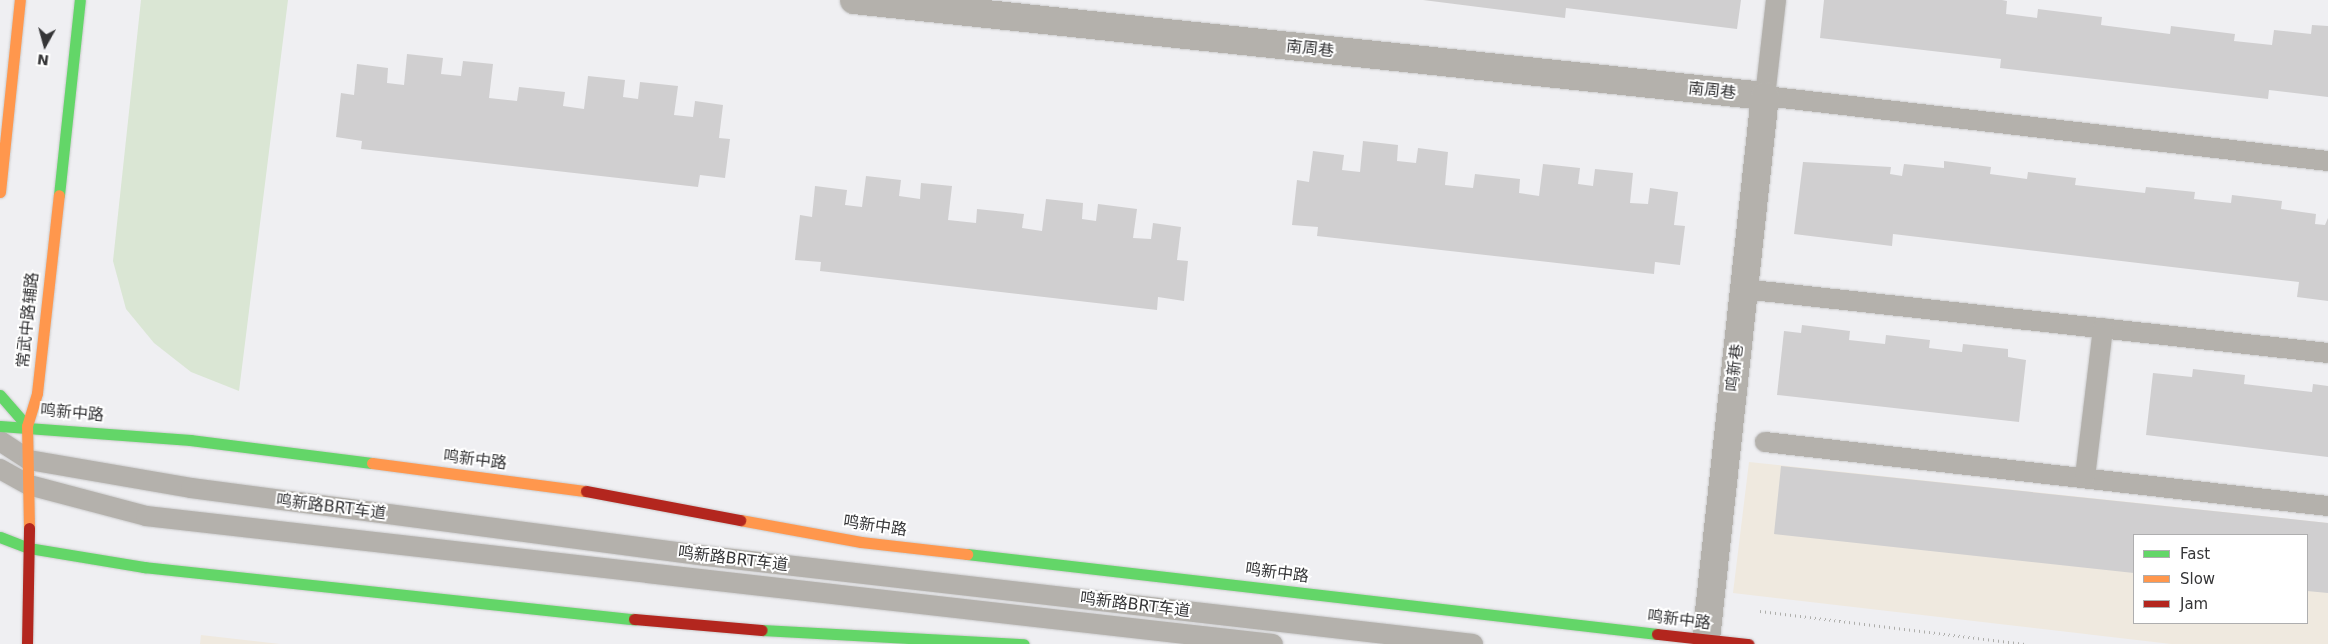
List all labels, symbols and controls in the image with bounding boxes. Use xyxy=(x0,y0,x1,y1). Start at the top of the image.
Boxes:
north arrow xyxy=(20,20,70,70)
street label: 南周巷 xyxy=(1285,37,1335,61)
text: N xyxy=(36,51,50,69)
street label: 南周巷 xyxy=(1687,79,1737,103)
street label: 常武中路辅路 xyxy=(13,271,43,369)
street label: 鸣新巷 xyxy=(1723,343,1747,393)
street label: 鸣新中路 xyxy=(39,401,105,425)
street label: 鸣新中路 xyxy=(442,447,508,473)
street label: 鸣新路BRT车道 xyxy=(275,491,387,523)
street label: 鸣新中路 xyxy=(842,512,908,540)
legend xyxy=(2133,534,2308,624)
street label: 鸣新路BRT车道 xyxy=(677,543,789,575)
text: Fast xyxy=(2180,545,2210,563)
street label: 鸣新中路 xyxy=(1244,560,1310,586)
text: Slow xyxy=(2180,570,2215,588)
street label: 鸣新路BRT车道 xyxy=(1079,589,1191,621)
text: Jam xyxy=(2180,595,2208,613)
street label: 鸣新中路 xyxy=(1646,607,1712,633)

